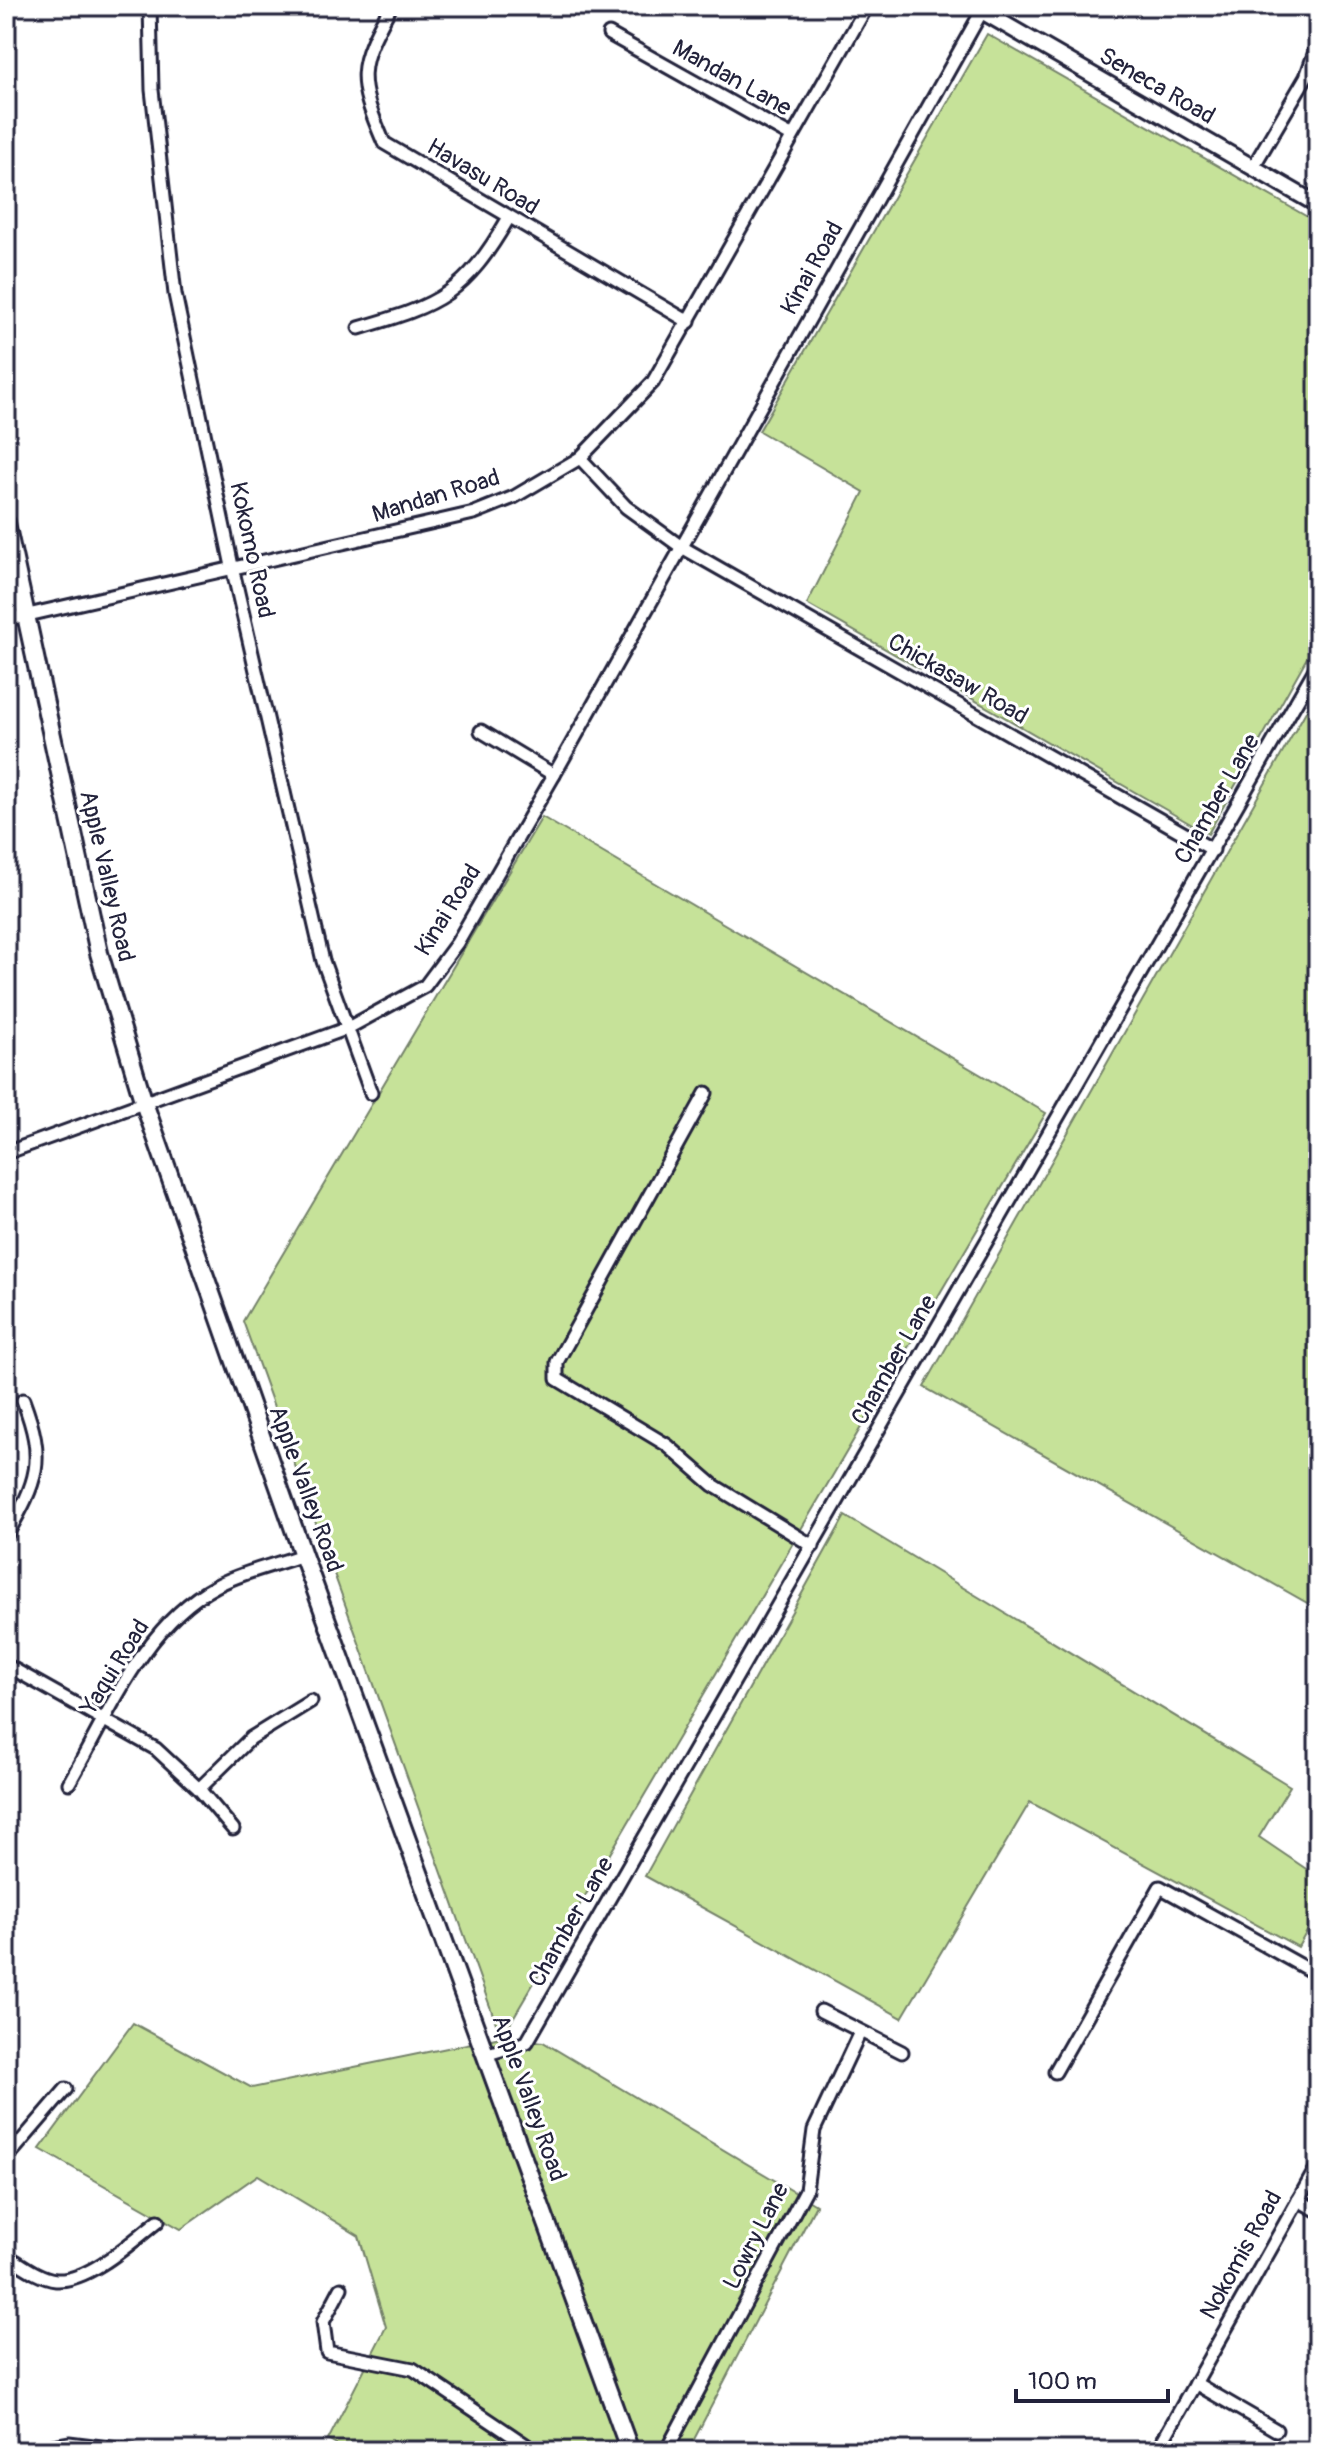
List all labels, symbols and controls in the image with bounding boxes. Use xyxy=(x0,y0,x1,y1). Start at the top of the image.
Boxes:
street label: Mandan Lane xyxy=(667,33,797,123)
street label: Seneca Road xyxy=(1094,41,1220,131)
street label: Havasu Road xyxy=(422,132,544,222)
street label: Kinai Road xyxy=(774,216,850,320)
street label: Mandan Road xyxy=(369,463,503,529)
street label: Kokomo Road xyxy=(223,479,281,621)
street label: Chickasaw Road xyxy=(883,627,1033,731)
street label: Chamber Lane xyxy=(1168,729,1266,869)
street label: Apple Valley Road xyxy=(73,788,141,964)
street label: Kinai Road xyxy=(409,859,487,961)
street label: Chamber Lane xyxy=(845,1290,943,1430)
street label: Apple Valley Road xyxy=(262,1402,350,1576)
street label: Yaqui Road xyxy=(74,1614,156,1721)
street label: Chamber Lane xyxy=(522,1852,620,1992)
street label: Apple Valley Road xyxy=(485,2011,573,2185)
street label: Lowry Lane xyxy=(717,2178,795,2294)
street label: Nokomis Road xyxy=(1194,2186,1288,2324)
scale bar xyxy=(1016,2353,1168,2403)
text: 100 m xyxy=(1028,2367,1097,2396)

